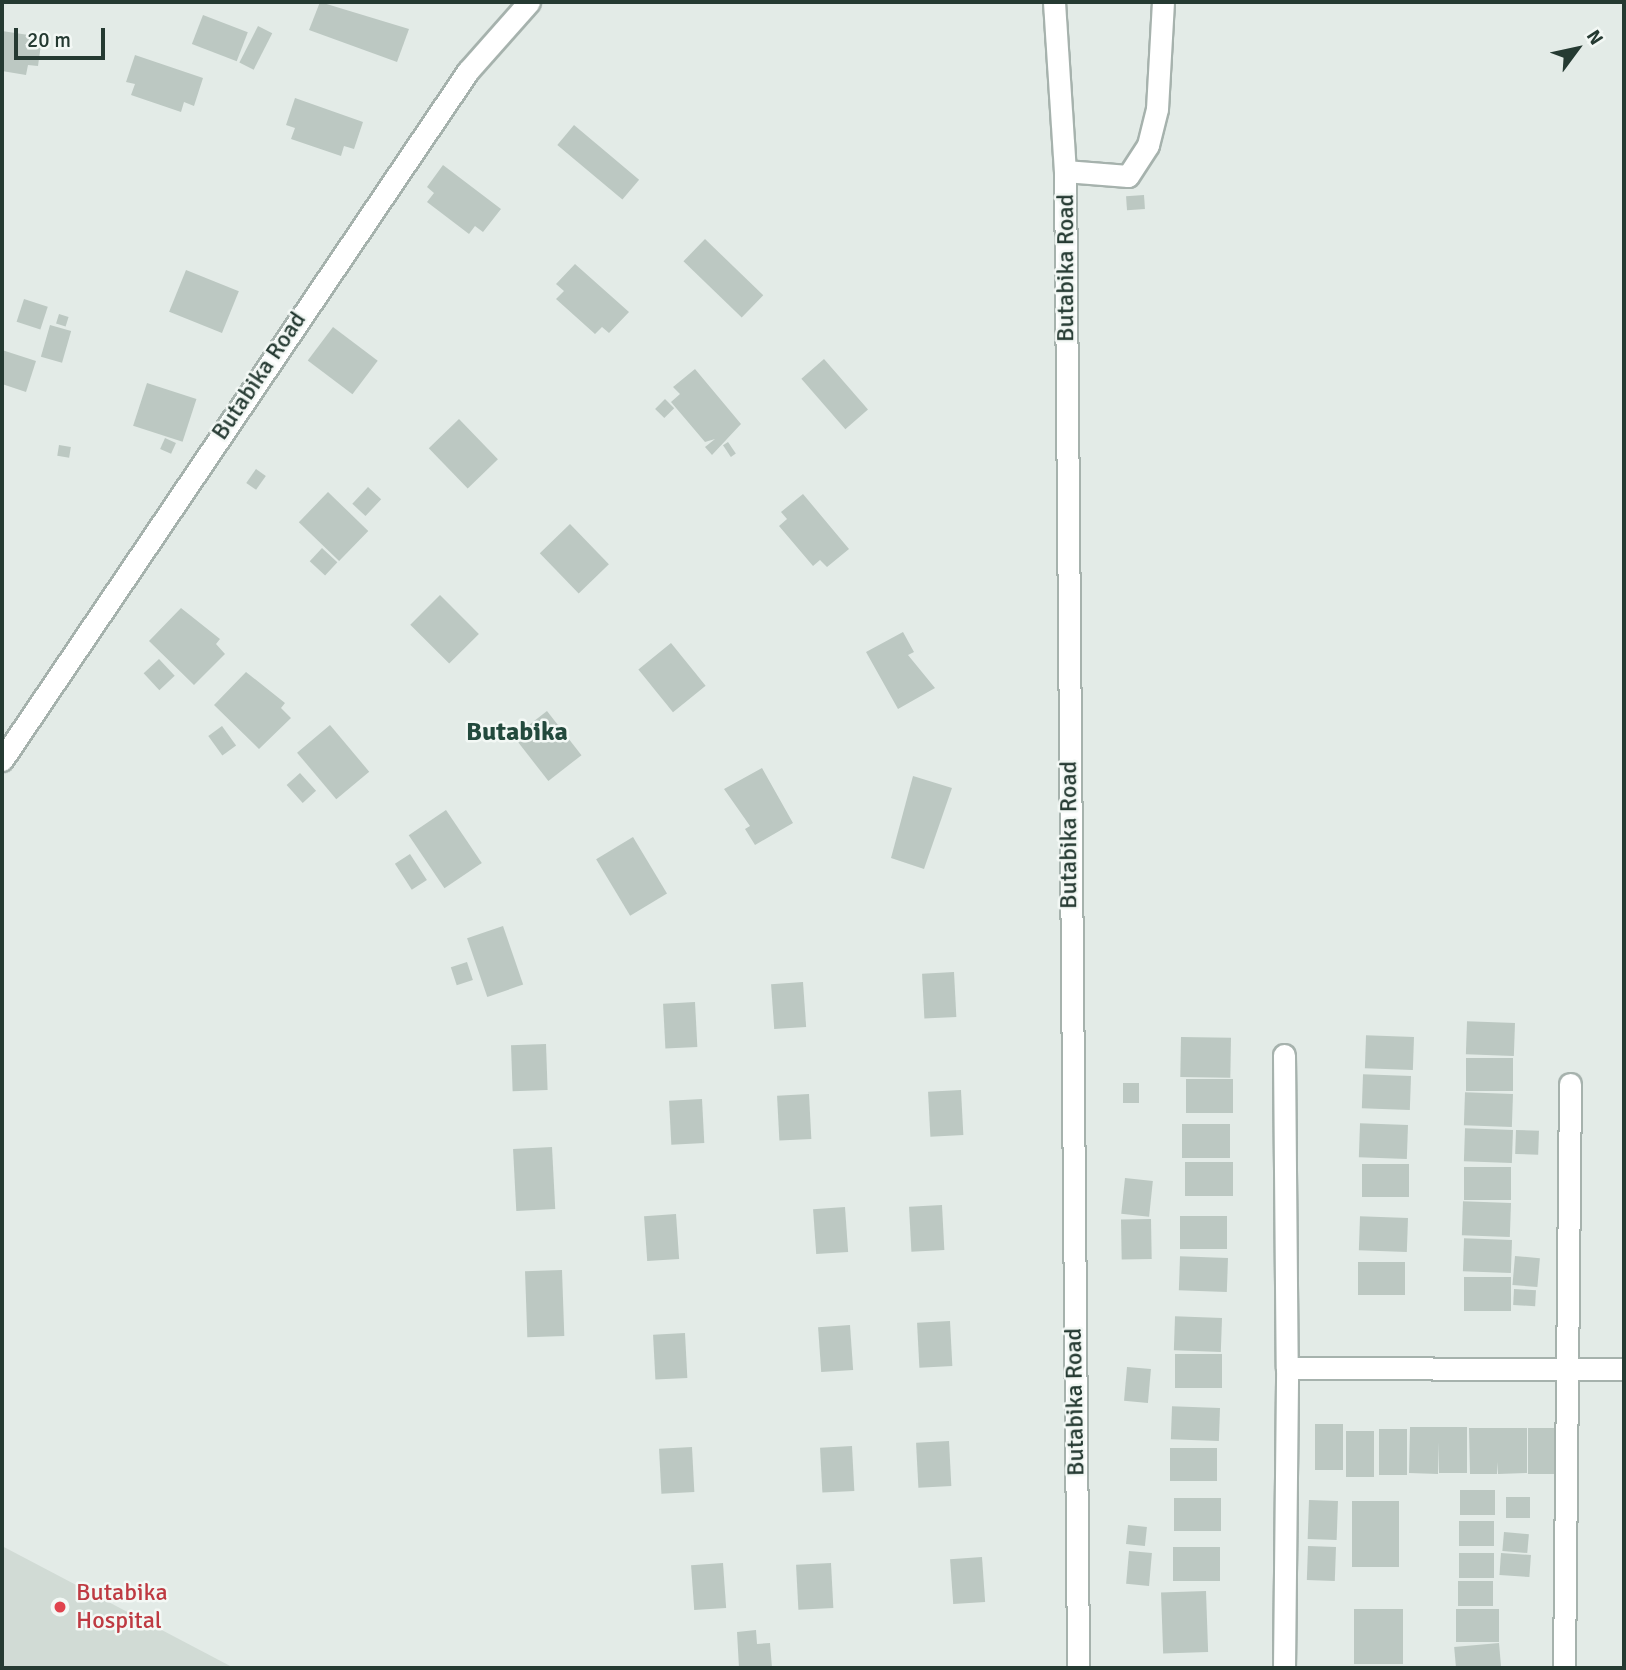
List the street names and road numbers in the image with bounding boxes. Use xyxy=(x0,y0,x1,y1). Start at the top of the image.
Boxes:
street label: Butabika Road xyxy=(1052,194,1080,342)
street label: Butabika Road xyxy=(206,307,312,445)
street label: Butabika Road xyxy=(1055,761,1083,909)
street label: Butabika Road xyxy=(1059,1328,1091,1476)

